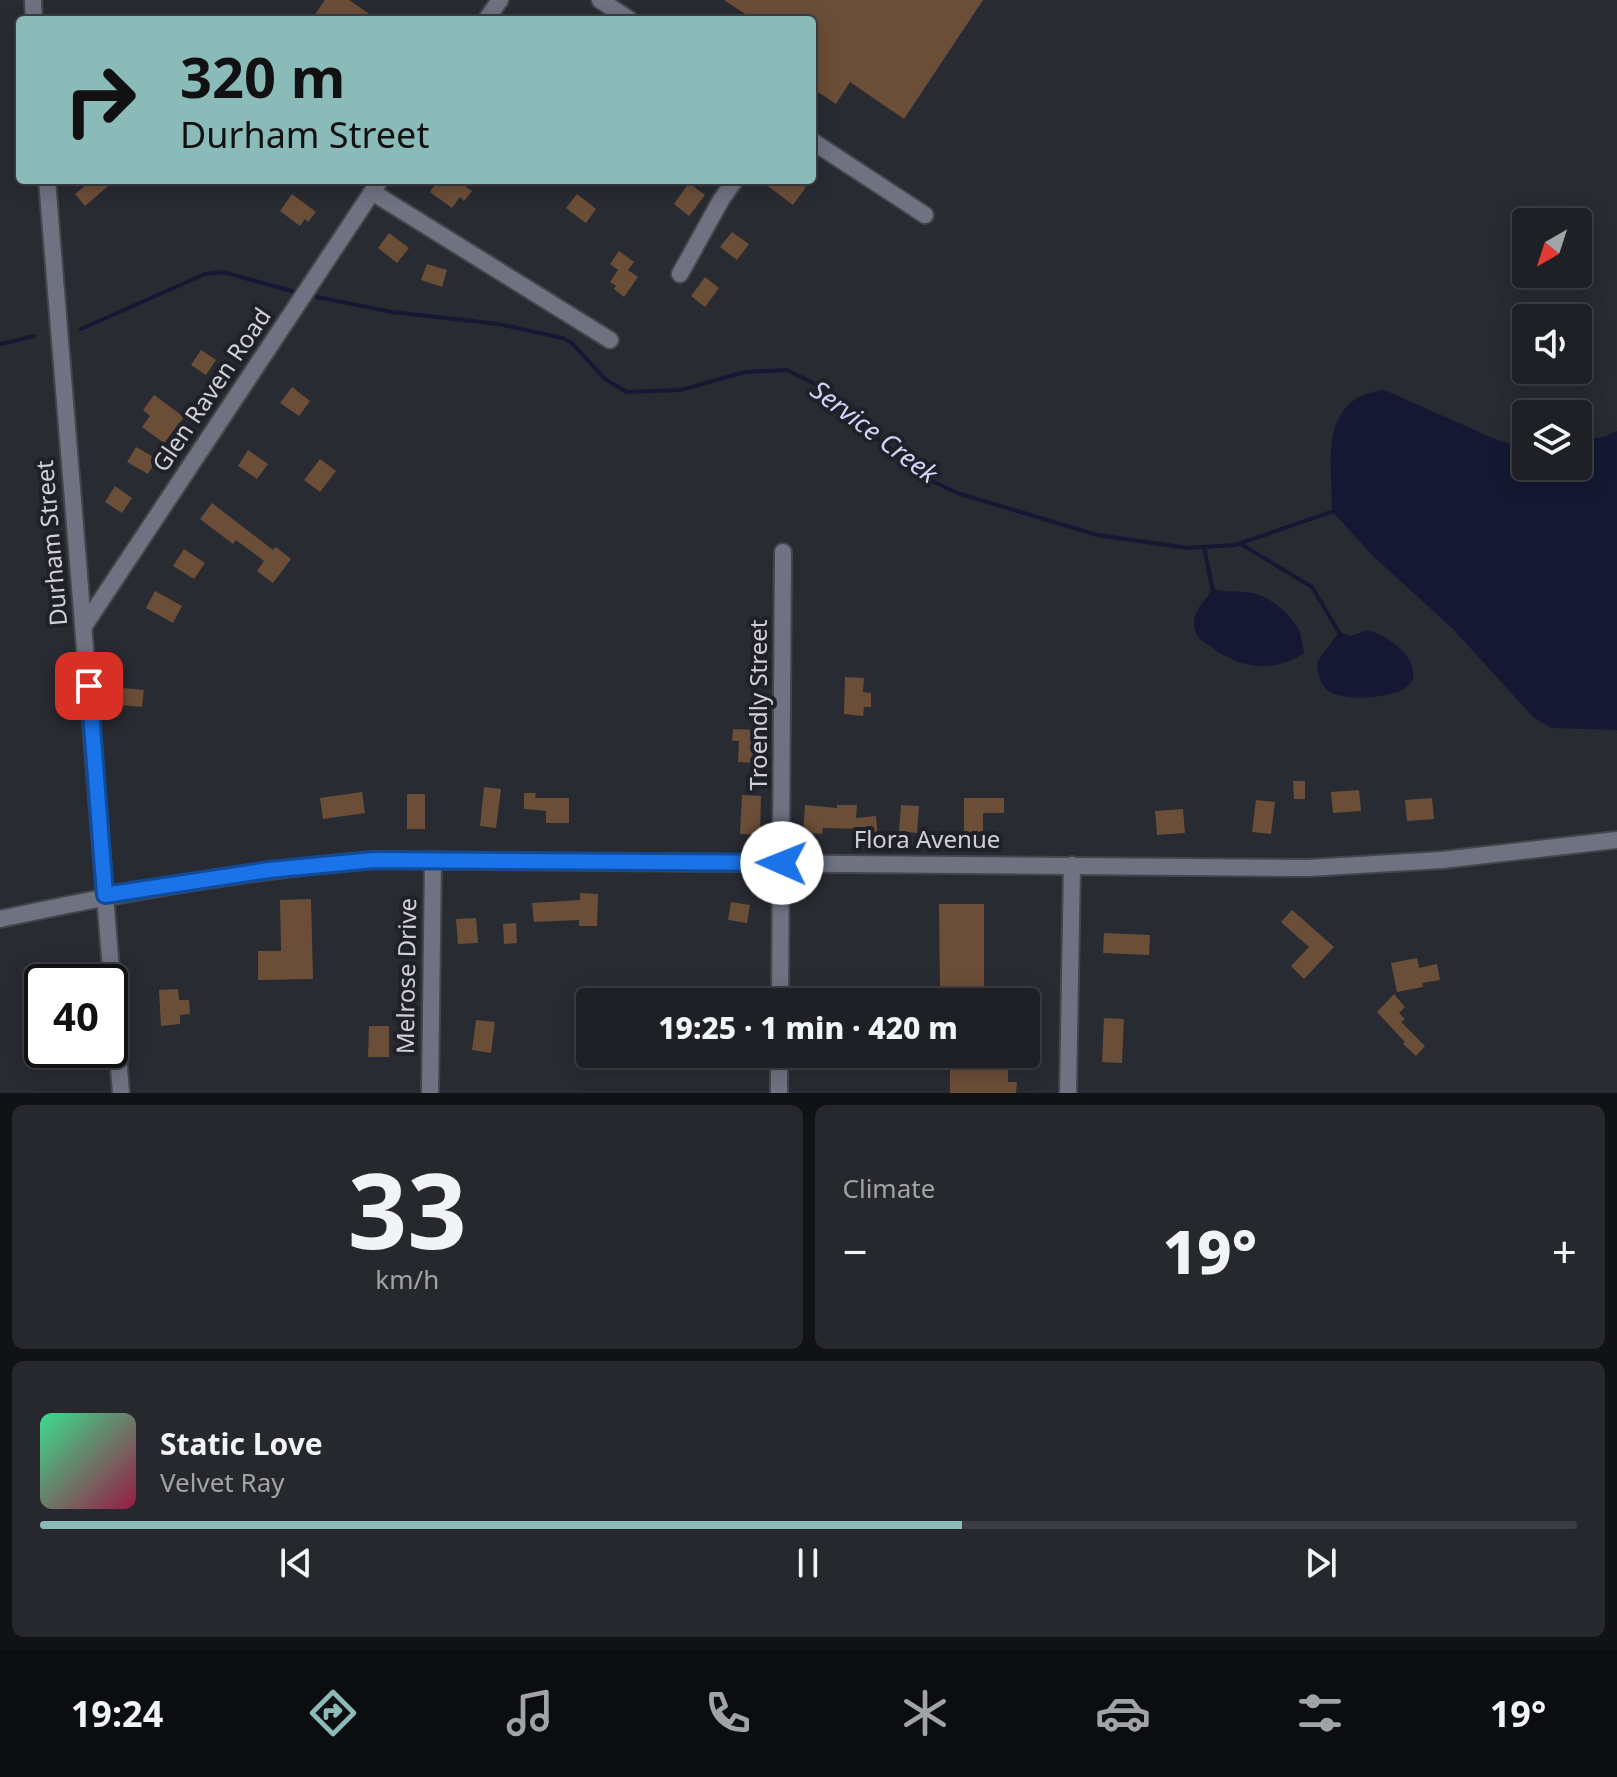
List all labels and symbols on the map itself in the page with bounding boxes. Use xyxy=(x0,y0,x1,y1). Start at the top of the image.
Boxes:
north arrow xyxy=(1512,208,1592,288)
street label: Glen Raven Road xyxy=(144,301,278,478)
water label: Service Creek xyxy=(804,371,947,492)
street label: Durham Street xyxy=(27,459,74,627)
street label: Troendly Street xyxy=(741,619,774,790)
pin xyxy=(55,652,123,720)
position arrow xyxy=(740,821,824,905)
street label: Flora Avenue xyxy=(854,822,1000,855)
street label: Melrose Drive xyxy=(388,898,423,1054)
speed limit sign: 40 xyxy=(24,964,128,1068)

